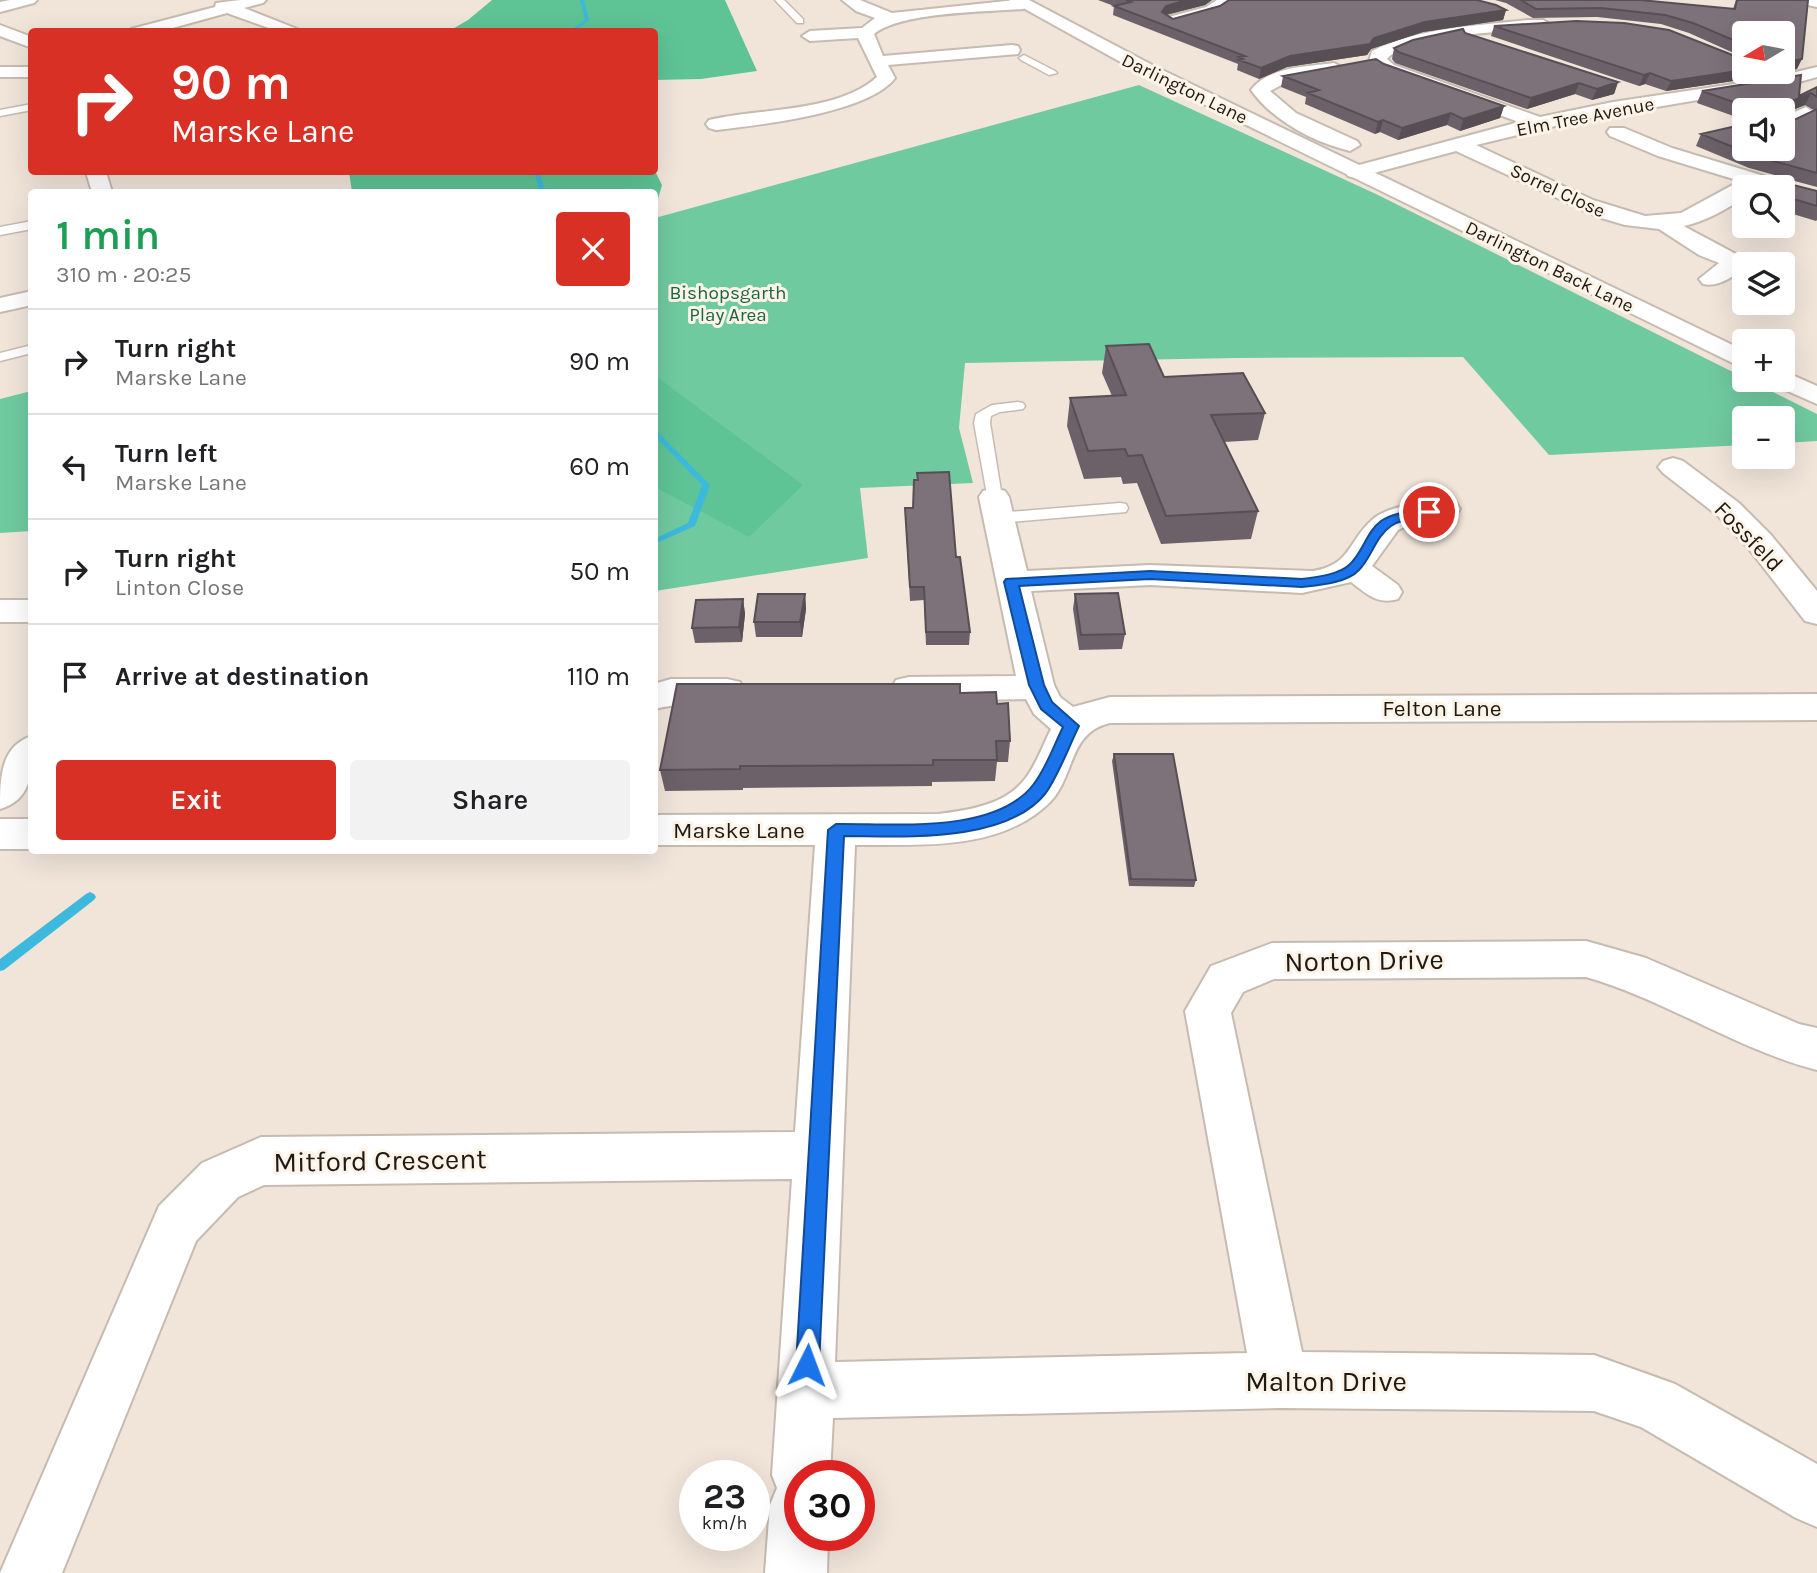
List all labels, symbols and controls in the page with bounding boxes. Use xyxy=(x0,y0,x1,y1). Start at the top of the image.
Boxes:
north arrow xyxy=(1732,21,1796,84)
map controls xyxy=(1732,21,1795,469)
street label: Darlington Lane xyxy=(1118,49,1251,129)
text: 90 m xyxy=(171,54,291,111)
icon: right xyxy=(56,56,147,147)
street label: Elm Tree Avenue xyxy=(1514,93,1656,141)
button: sound xyxy=(1732,98,1795,161)
text: Marske Lane xyxy=(171,113,355,150)
street label: Sorrel Close xyxy=(1507,159,1609,222)
button: search xyxy=(1732,175,1795,238)
text: 1 min xyxy=(56,210,160,260)
button: close xyxy=(556,212,630,286)
street label: Darlington Back Lane xyxy=(1462,217,1637,317)
button: layers xyxy=(1732,252,1795,315)
text: 310 m · 20:25 xyxy=(56,261,191,288)
park label: Bishopsgarth Play Area xyxy=(669,282,787,326)
button: + xyxy=(1732,329,1795,392)
text: Turn right xyxy=(115,333,236,364)
icon: right xyxy=(56,343,94,381)
text: 90 m xyxy=(569,346,630,377)
text: Marske Lane xyxy=(115,364,247,391)
button: − xyxy=(1732,406,1795,469)
text: Turn left xyxy=(115,438,217,469)
icon: left xyxy=(56,448,94,486)
text: 60 m xyxy=(569,451,630,482)
text: Marske Lane xyxy=(115,469,247,496)
pin xyxy=(1399,482,1459,542)
icon: arrive xyxy=(1410,493,1448,531)
street label: Fossfeld xyxy=(1709,496,1789,577)
text: Turn right xyxy=(115,543,236,574)
icon: right xyxy=(56,553,94,591)
text: 50 m xyxy=(569,556,630,587)
text: Linton Close xyxy=(115,574,244,601)
icon: arrive xyxy=(56,658,94,696)
text: Arrive at destination xyxy=(115,661,369,692)
text: 110 m xyxy=(567,661,630,692)
street label: Felton Lane xyxy=(1382,695,1502,722)
button: Exit xyxy=(56,760,336,840)
button: Share xyxy=(350,760,630,840)
street label: Marske Lane xyxy=(673,817,805,844)
street label: Norton Drive xyxy=(1284,943,1444,978)
street label: Mitford Crescent xyxy=(273,1142,487,1179)
position arrow xyxy=(770,1328,844,1402)
street label: Malton Drive xyxy=(1245,1365,1407,1398)
speed limit sign: 30 xyxy=(784,1460,875,1551)
text: 23 xyxy=(703,1476,746,1517)
text: km/h xyxy=(702,1512,747,1534)

